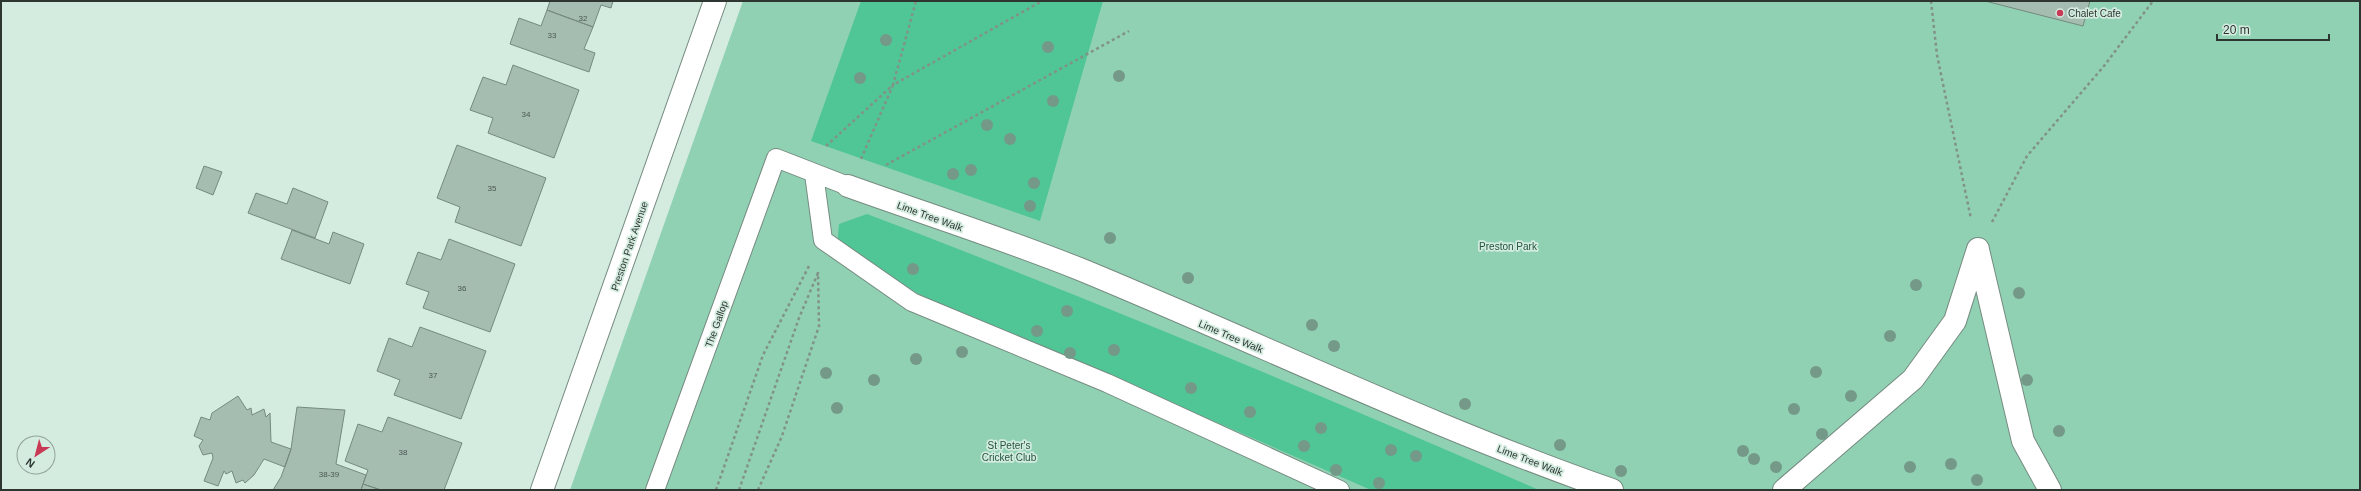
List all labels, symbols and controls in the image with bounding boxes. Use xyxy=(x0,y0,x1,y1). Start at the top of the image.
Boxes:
marker: Chalet Cafe xyxy=(2055,8,2065,18)
place label: Chalet Cafe xyxy=(2068,8,2121,19)
house number: 32 xyxy=(579,14,588,23)
scale bar xyxy=(2217,16,2329,42)
text: 20 m xyxy=(2223,23,2250,37)
house number: 33 xyxy=(548,31,557,40)
house number: 34 xyxy=(522,110,531,119)
house number: 35 xyxy=(488,184,497,193)
street label: Lime Tree Walk xyxy=(895,199,965,234)
street label: Preston Park Avenue xyxy=(609,200,650,292)
park label: Preston Park xyxy=(1479,241,1538,252)
house number: 36 xyxy=(458,284,467,293)
street label: The Gallop xyxy=(703,299,730,349)
street label: Lime Tree Walk xyxy=(1197,318,1266,355)
house number: 37 xyxy=(429,371,438,380)
north arrow xyxy=(16,435,56,475)
park label: St Peter's Cricket Club xyxy=(982,440,1037,463)
street label: Lime Tree Walk xyxy=(1496,443,1565,478)
house number: 38 xyxy=(399,448,408,457)
text: N xyxy=(23,456,37,470)
house number: 38-39 xyxy=(319,470,340,479)

